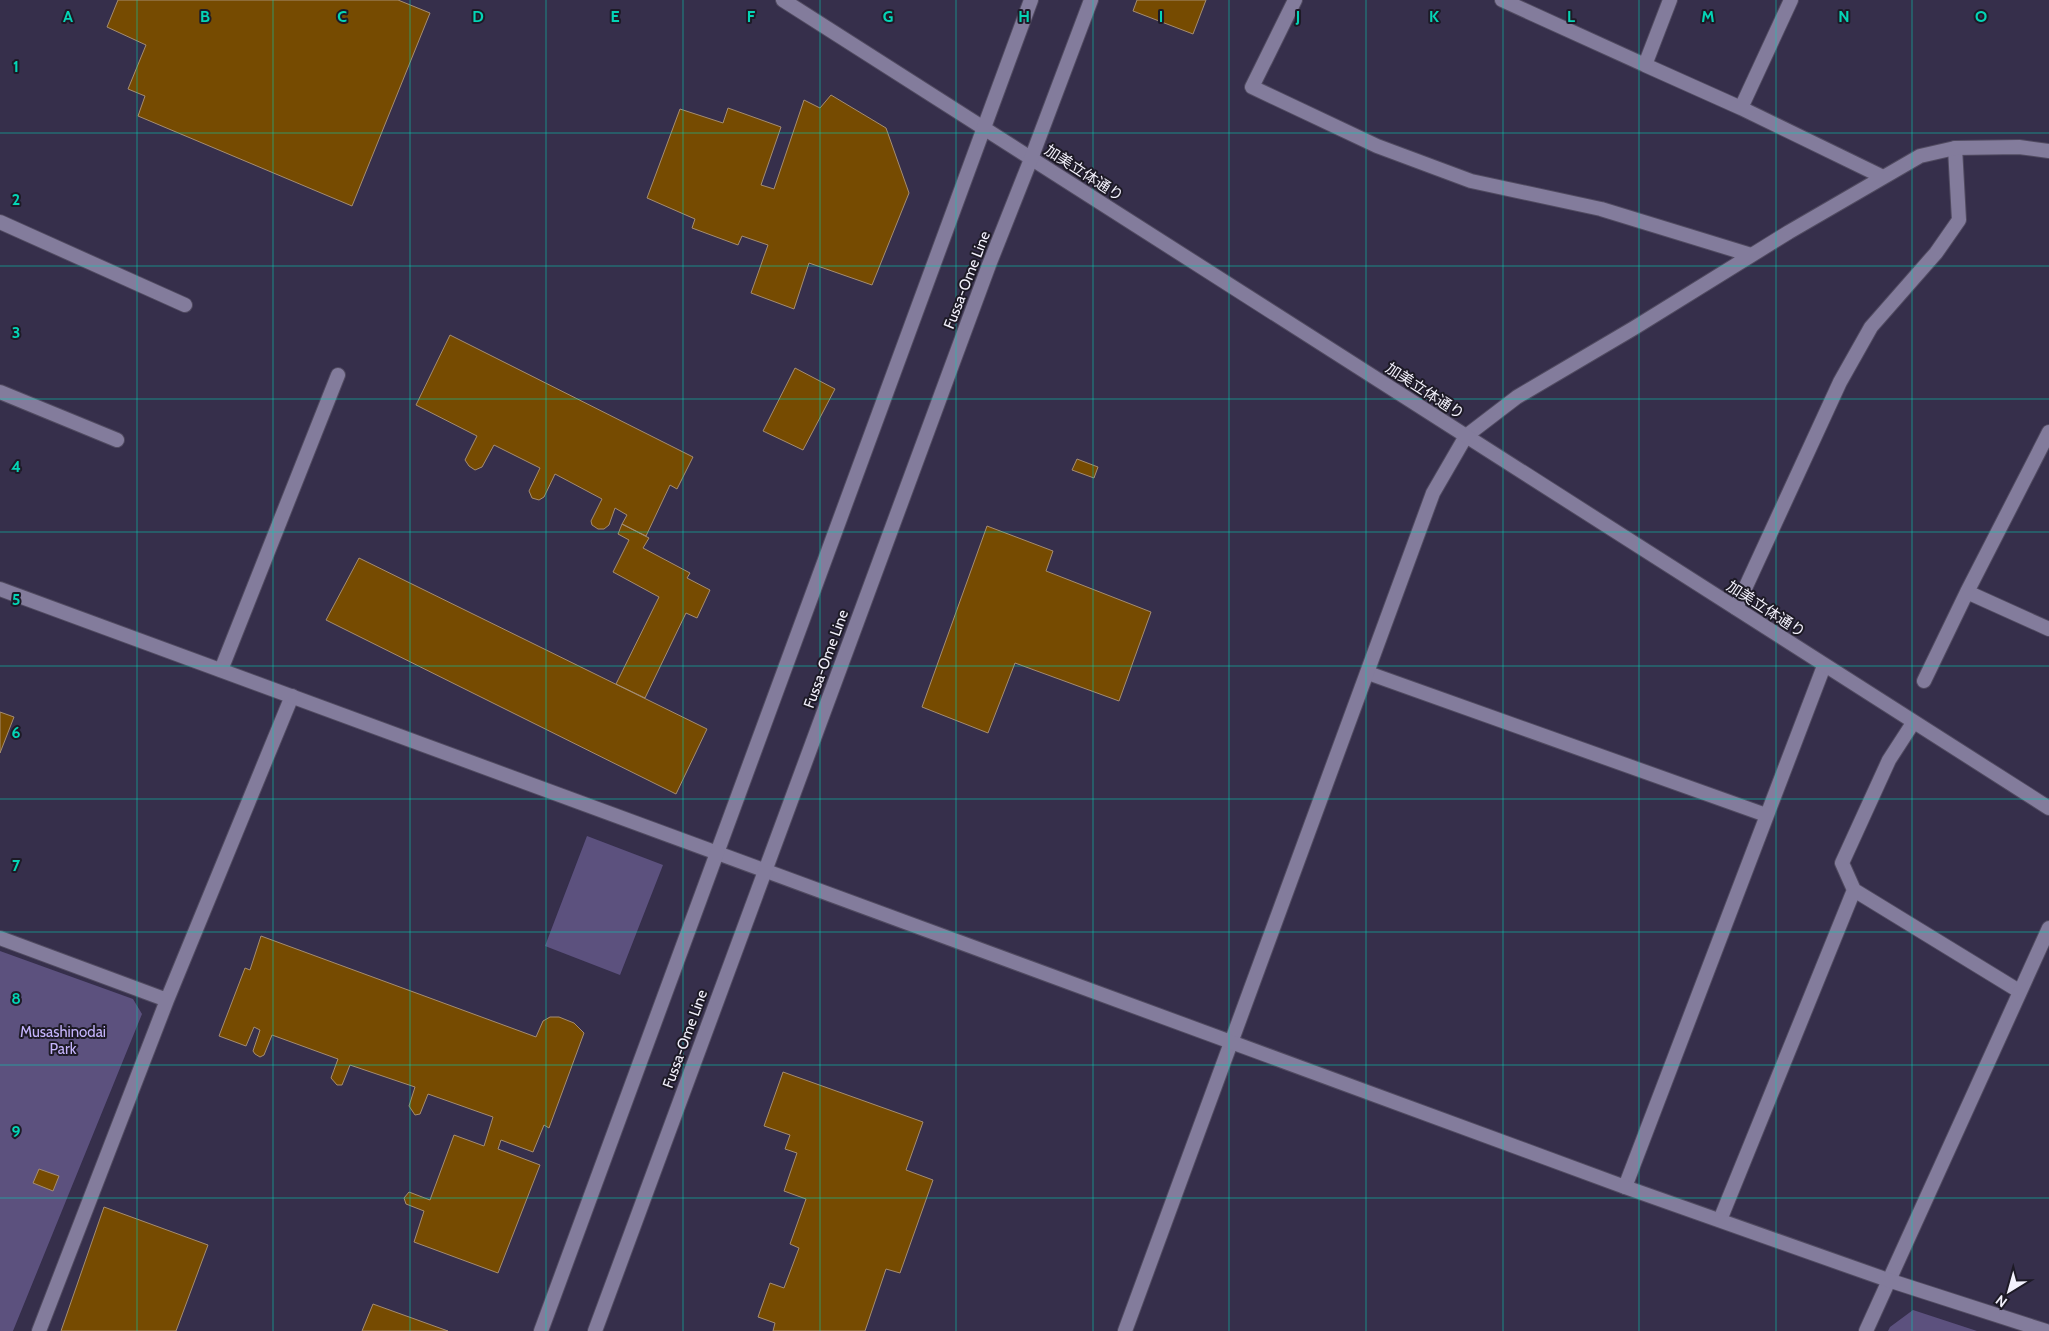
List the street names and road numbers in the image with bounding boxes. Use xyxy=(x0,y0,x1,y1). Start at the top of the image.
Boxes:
street label: 加美立体通り xyxy=(1041,141,1127,205)
street label: Fussa-Ome Line xyxy=(940,228,994,332)
street label: 加美立体通り xyxy=(1382,359,1468,423)
street label: 加美立体通り xyxy=(1723,577,1809,641)
street label: Fussa-Ome Line xyxy=(800,607,852,711)
street label: Fussa-Ome Line xyxy=(659,987,711,1091)

